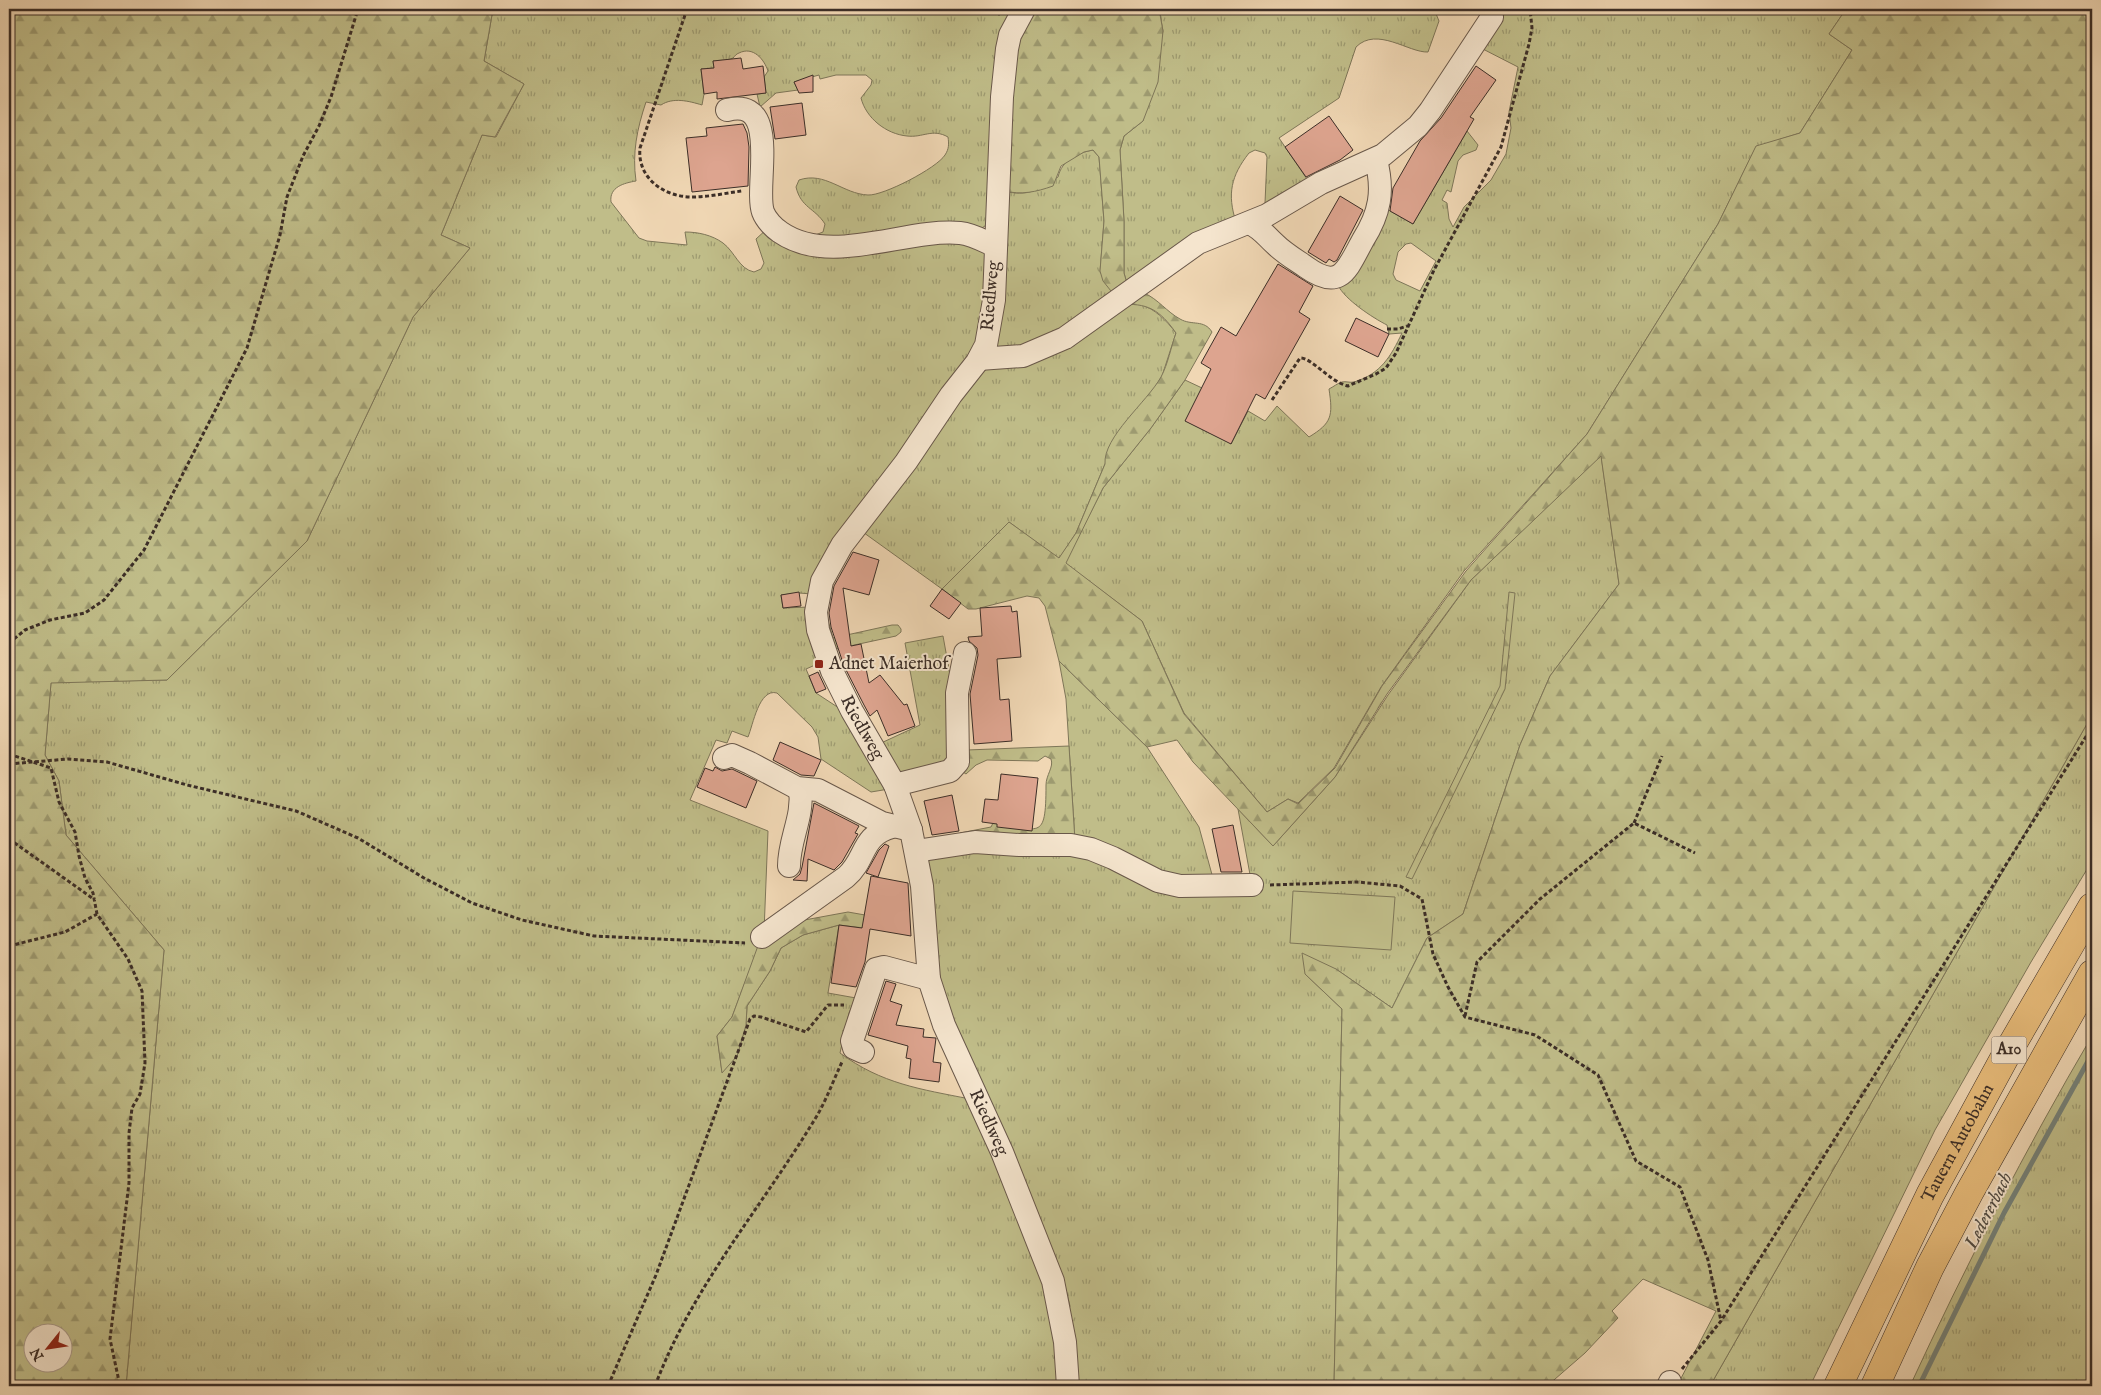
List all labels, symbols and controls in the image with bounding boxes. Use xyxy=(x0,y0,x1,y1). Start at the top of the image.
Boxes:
street label: Riedlweg xyxy=(976,260,1006,332)
place label: Adnet Maierhof xyxy=(828,653,952,676)
marker: Adnet Maierhof xyxy=(813,658,825,670)
street label: Riedlweg xyxy=(835,692,890,764)
road number: A10 xyxy=(1992,1036,2026,1064)
street label: Tauern Autobahn xyxy=(1917,1080,2000,1206)
street label: Riedlweg xyxy=(963,1086,1014,1160)
water label: Ledererbach xyxy=(1959,1169,2018,1254)
north arrow xyxy=(22,1322,72,1372)
text: N xyxy=(27,1344,49,1365)

